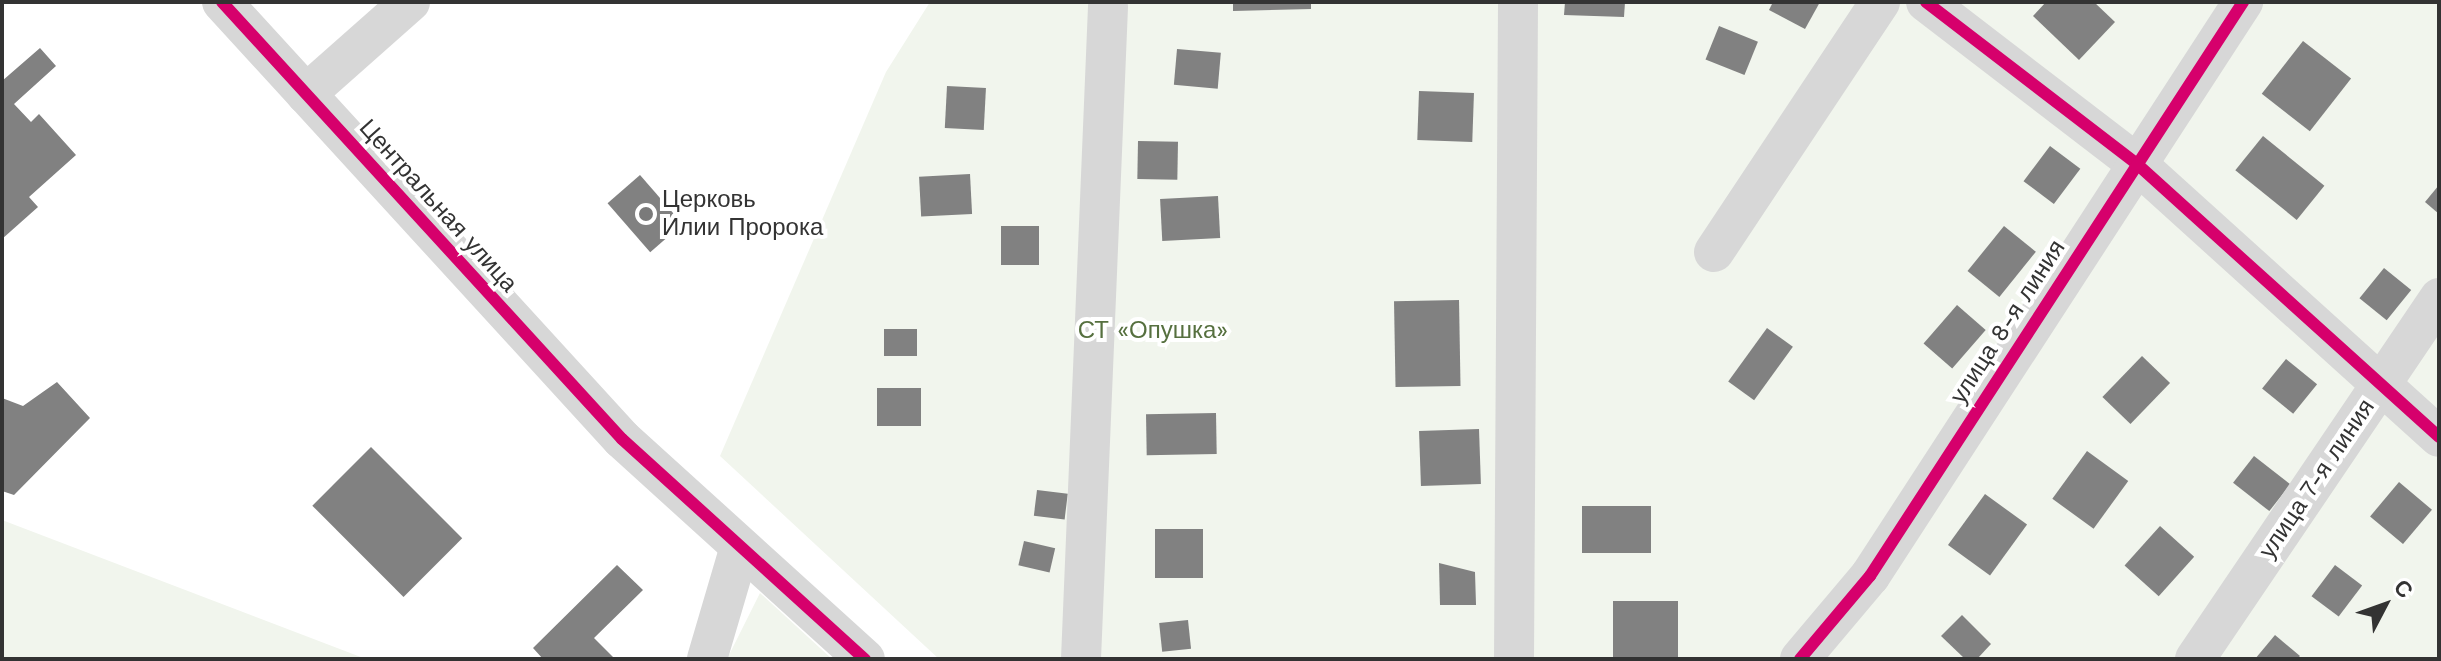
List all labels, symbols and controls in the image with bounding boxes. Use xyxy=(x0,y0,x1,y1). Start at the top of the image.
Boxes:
street label: Центральная улица xyxy=(353,114,523,298)
place label: Церковь Илии Пророка xyxy=(662,186,823,242)
marker: Церковь Илии Пророка xyxy=(637,205,655,223)
street label: улица 8-я линия xyxy=(1944,235,2072,409)
park label: СТ «Опушка» xyxy=(1078,317,1228,345)
street label: улица 7-я линия xyxy=(2253,393,2381,565)
north arrow xyxy=(2345,565,2425,645)
text: С xyxy=(2389,575,2418,603)

